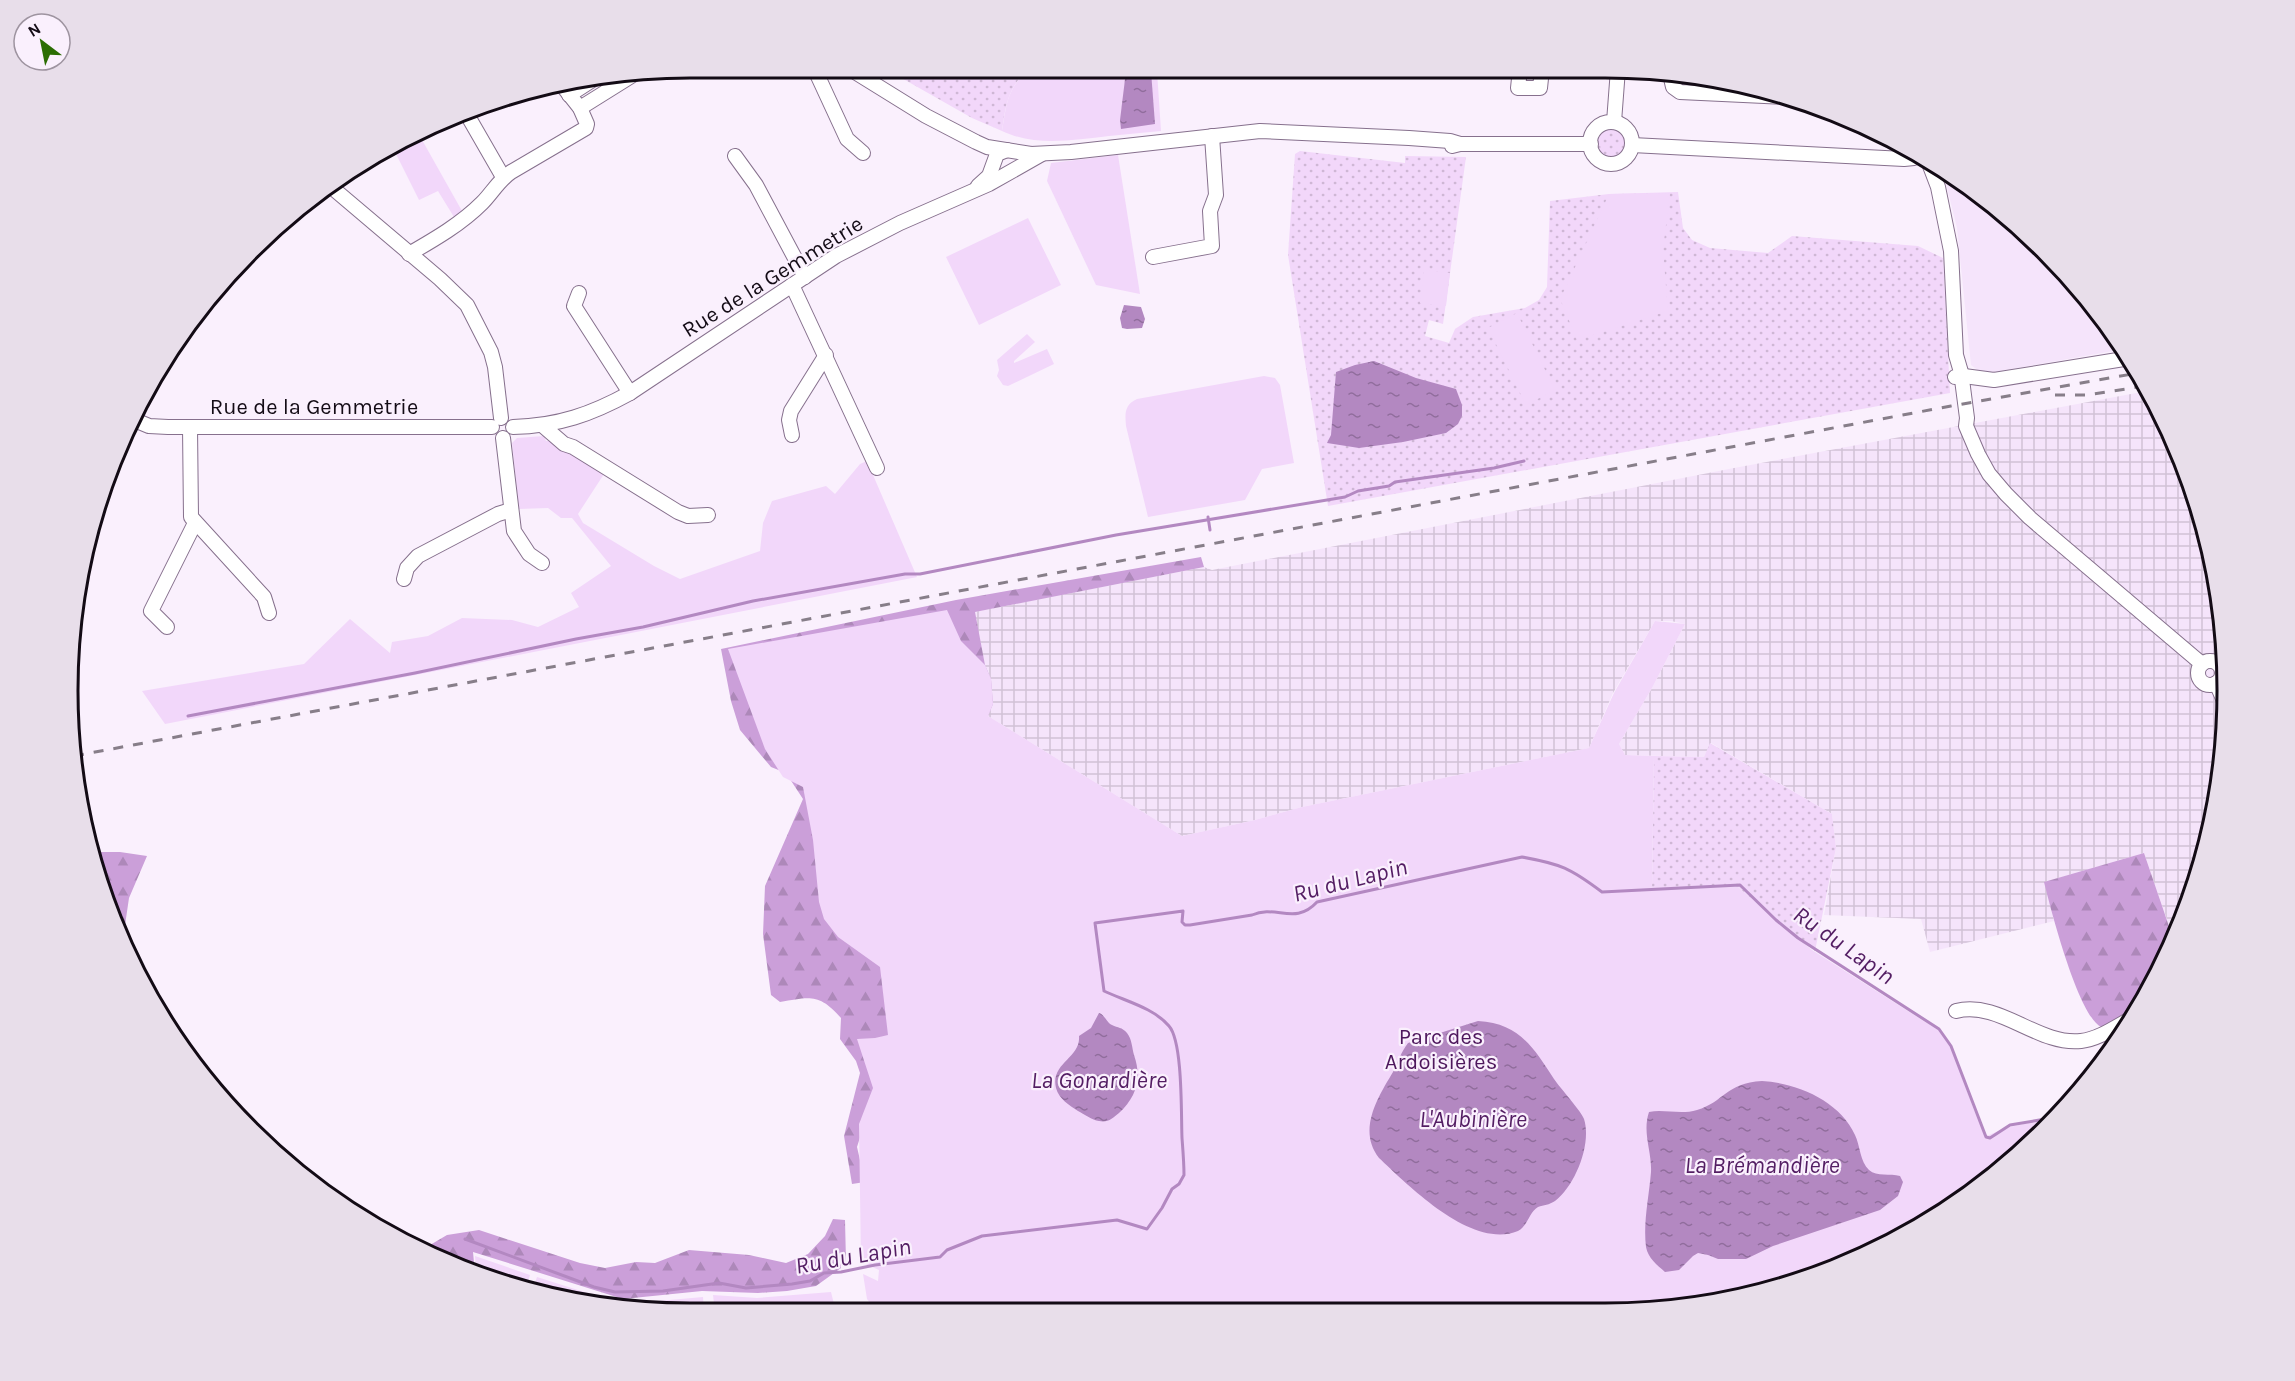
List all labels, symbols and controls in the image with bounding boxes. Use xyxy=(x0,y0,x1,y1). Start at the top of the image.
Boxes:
north arrow xyxy=(12,12,72,72)
text: N xyxy=(24,19,44,41)
street label: Rue de la Gemmetrie xyxy=(677,211,868,343)
street label: Rue de la Gemmetrie xyxy=(210,394,418,420)
water label: Ru du Lapin xyxy=(1290,852,1410,908)
water label: Ru du Lapin xyxy=(1788,900,1900,990)
park label: Parc des Ardoisières xyxy=(1385,1024,1497,1075)
water label: La Gonardière xyxy=(1031,1066,1167,1094)
water label: L'Aubinière xyxy=(1419,1105,1527,1133)
water label: La Brémandière xyxy=(1684,1151,1840,1179)
water label: Ru du Lapin xyxy=(793,1232,913,1280)

